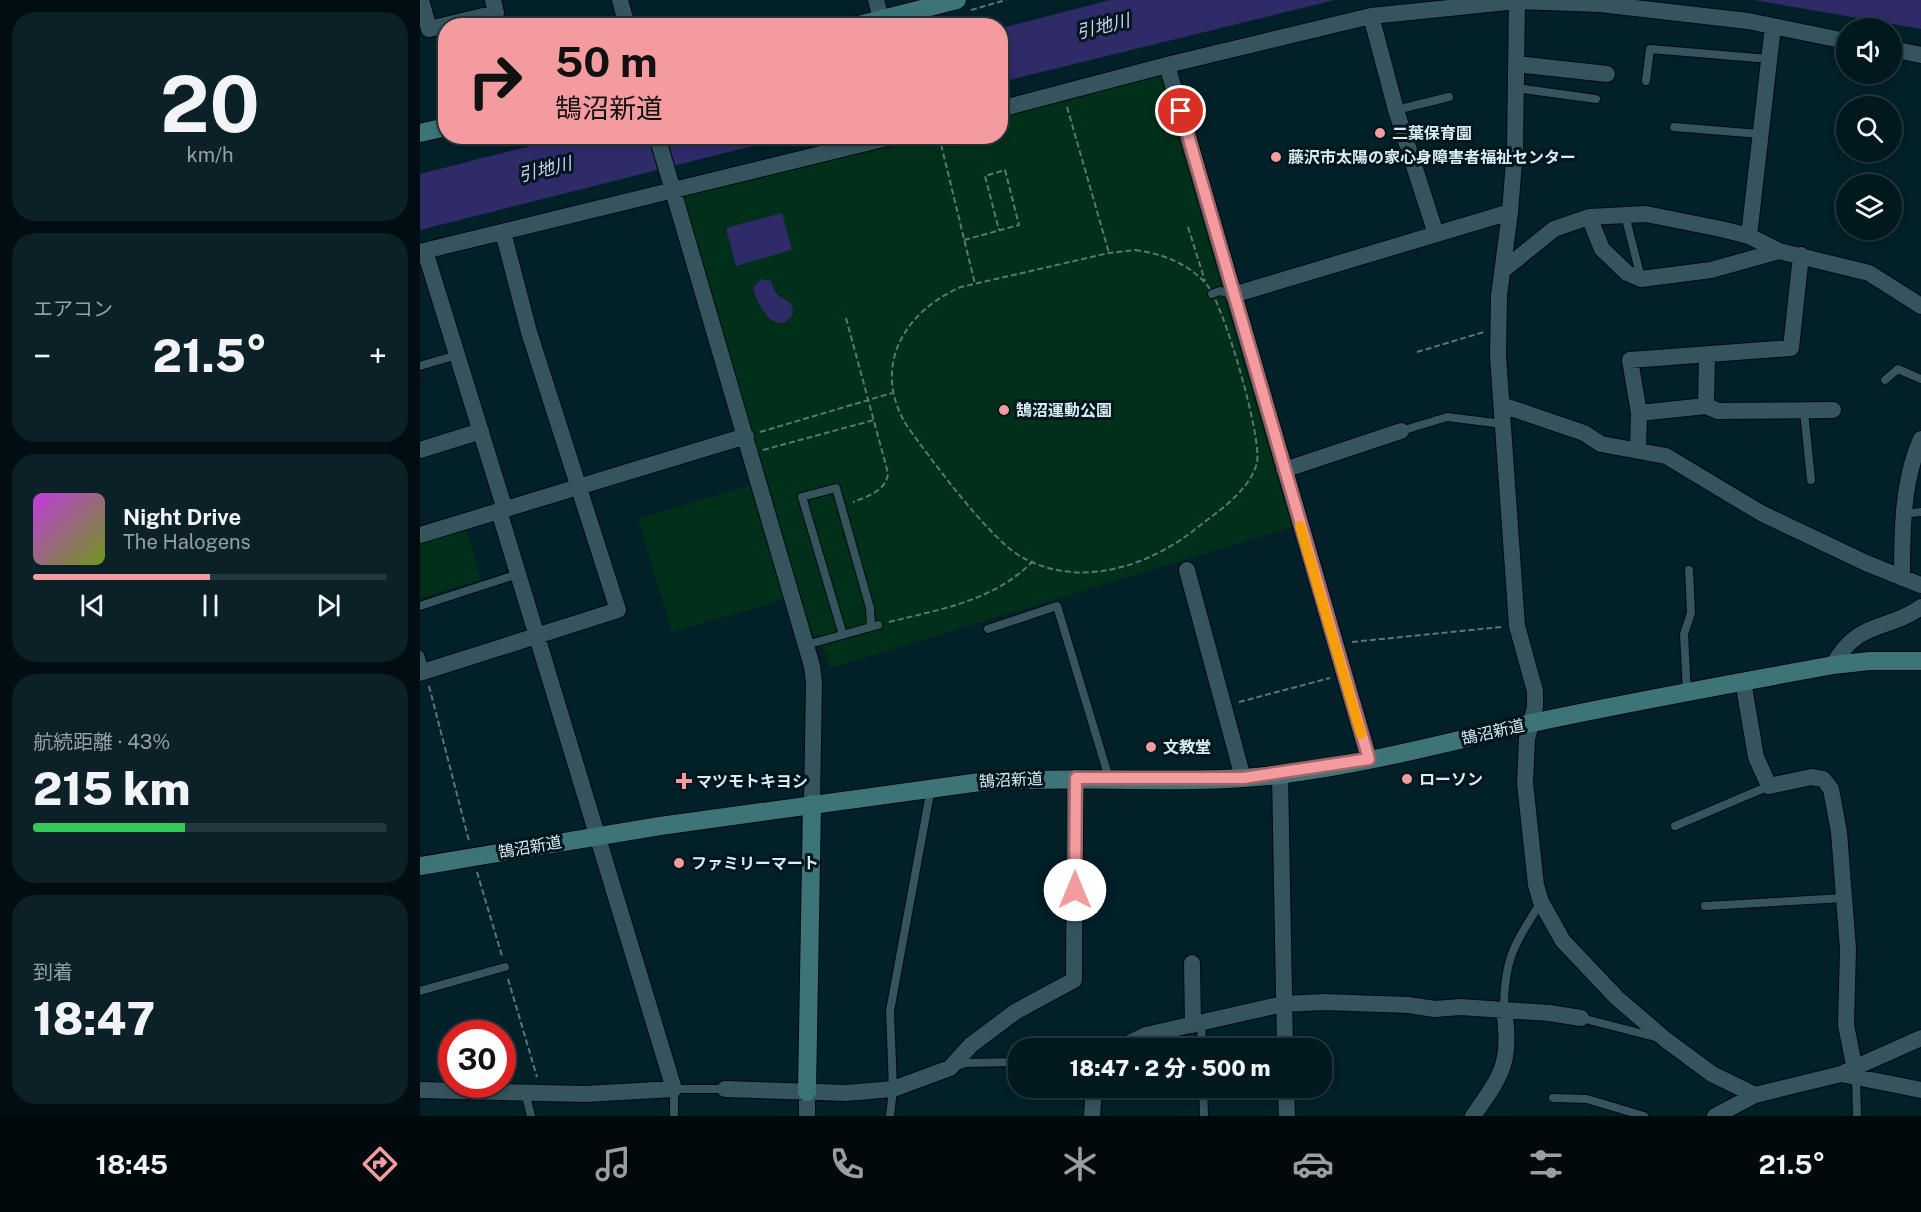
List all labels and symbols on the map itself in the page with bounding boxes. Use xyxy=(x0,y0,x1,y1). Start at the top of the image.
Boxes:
water label: 引地川 xyxy=(1074,9,1134,43)
pin xyxy=(1155,85,1206,136)
place label: 二葉保育園 xyxy=(1392,124,1472,143)
marker: 二葉保育園 xyxy=(1373,126,1387,140)
place label: 藤沢市太陽の家心身障害者福祉センター xyxy=(1288,148,1576,167)
marker: 藤沢市太陽の家心身障害者福祉センター xyxy=(1269,150,1283,164)
water label: 引地川 xyxy=(516,152,576,186)
place label: 鵠沼運動公園 xyxy=(1016,401,1112,420)
marker: 鵠沼運動公園 xyxy=(997,403,1011,417)
street label: 鵠沼新道 xyxy=(1460,716,1526,748)
place label: 文教堂 xyxy=(1163,738,1211,757)
marker: 文教堂 xyxy=(1144,740,1158,754)
street label: 鵠沼新道 xyxy=(979,769,1043,791)
place label: ローソン xyxy=(1419,770,1483,789)
place label: マツモトキヨシ xyxy=(696,772,808,791)
marker: ローソン xyxy=(1400,772,1414,786)
marker: マツモトキヨシ xyxy=(677,774,691,788)
street label: 鵠沼新道 xyxy=(497,832,563,862)
place label: ファミリーマート xyxy=(691,854,819,873)
marker: ファミリーマート xyxy=(672,856,686,870)
position arrow xyxy=(1043,858,1107,922)
speed limit sign: 30 xyxy=(438,1020,516,1098)

